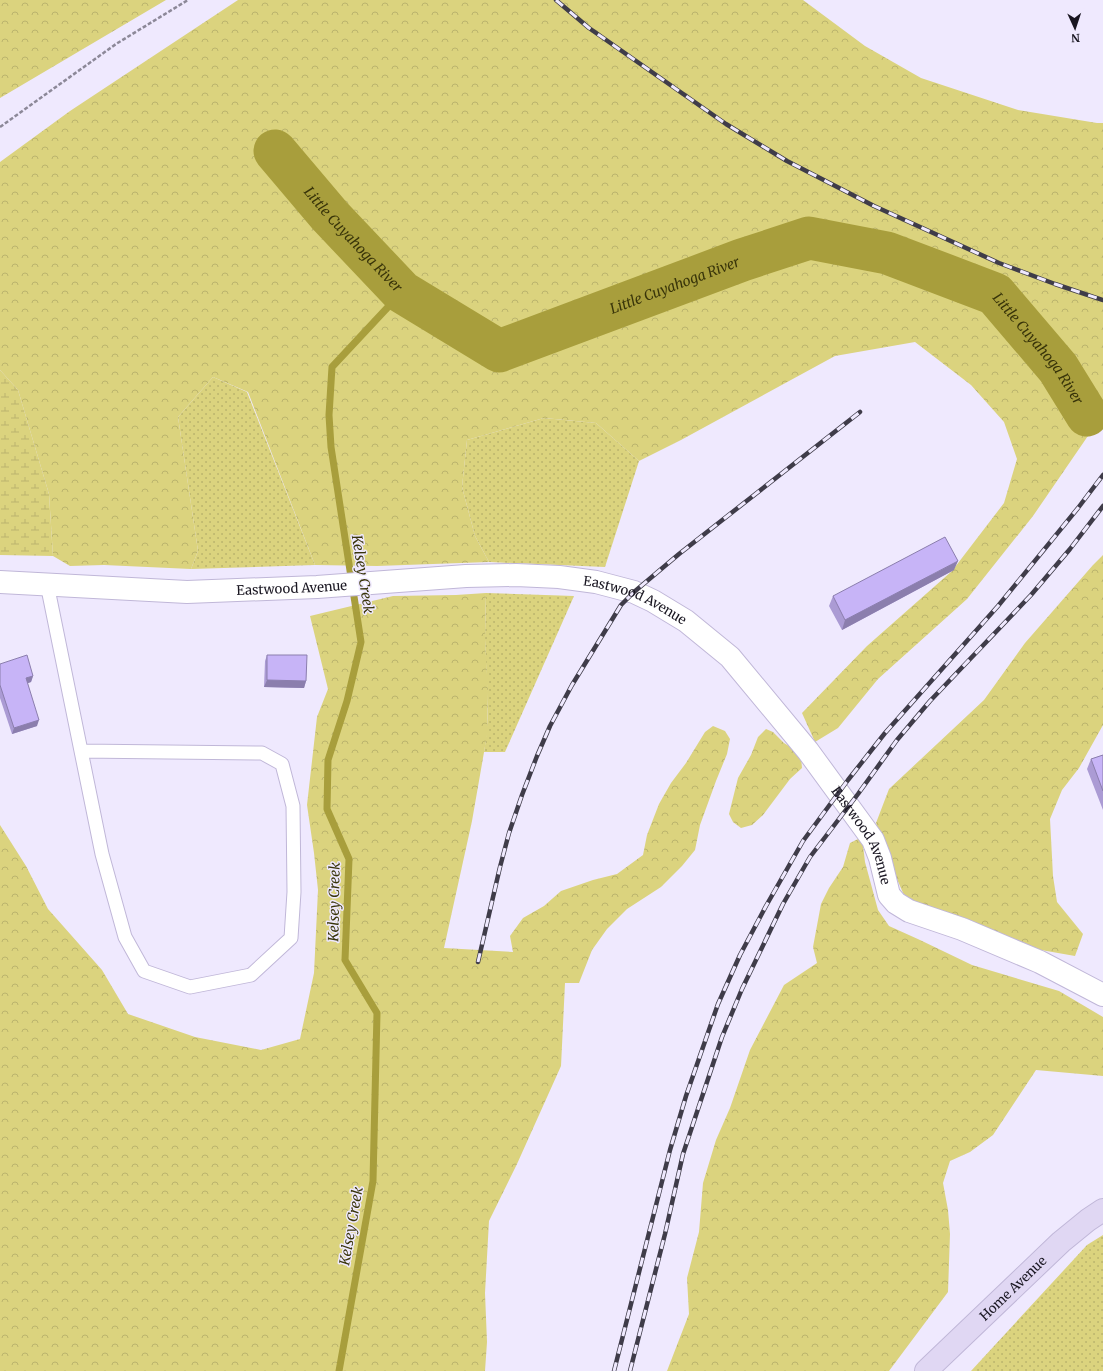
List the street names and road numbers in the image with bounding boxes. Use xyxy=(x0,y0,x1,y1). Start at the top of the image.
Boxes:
street label: Eastwood Avenue xyxy=(582,572,690,628)
street label: Eastwood Avenue xyxy=(236,577,348,599)
street label: Eastwood Avenue xyxy=(828,783,894,886)
street label: Home Avenue xyxy=(976,1252,1050,1324)

